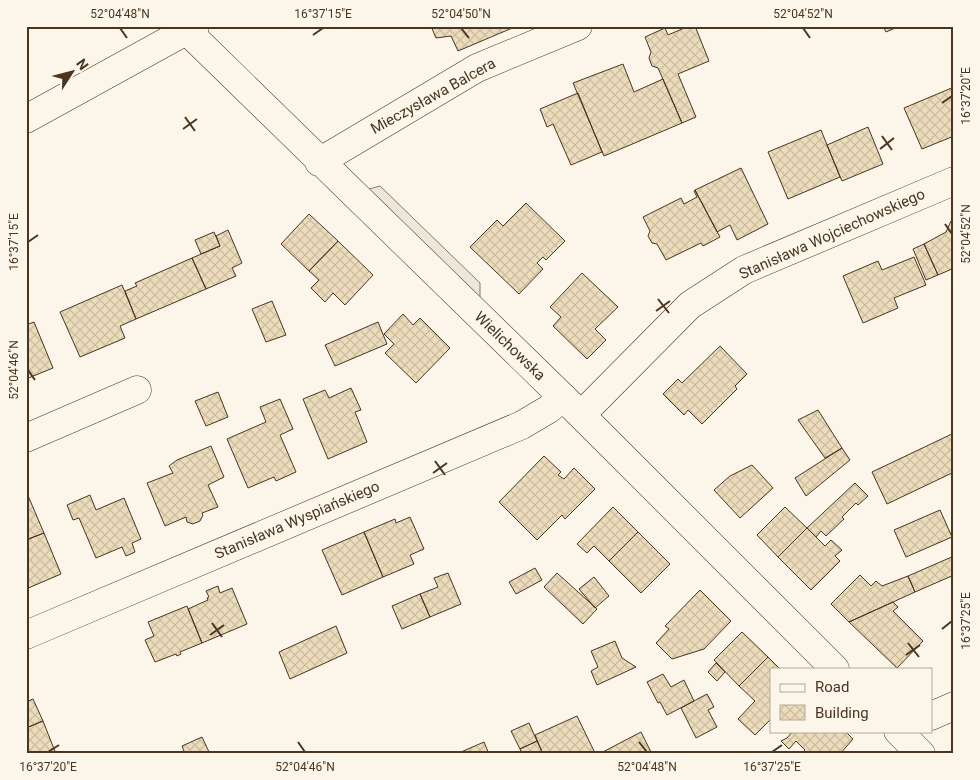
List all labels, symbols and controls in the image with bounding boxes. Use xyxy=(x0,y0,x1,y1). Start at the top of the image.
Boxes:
text: 52°04'48"N xyxy=(90,7,150,21)
text: 16°37'15"E xyxy=(294,7,352,21)
text: 52°04'50"N xyxy=(431,7,491,21)
text: 52°04'52"N xyxy=(773,7,833,21)
north arrow xyxy=(48,48,98,98)
street label: Mieczysława Balcera xyxy=(367,54,499,138)
text: N xyxy=(73,56,92,73)
text: 16°37'20"E xyxy=(959,67,973,125)
street label: Stanisława Wojciechowskiego xyxy=(736,185,928,283)
text: 52°04'52"N xyxy=(959,204,973,264)
text: 16°37'15"E xyxy=(7,213,21,271)
street label: Wielichowska xyxy=(471,308,549,384)
text: 52°04'46"N xyxy=(7,340,21,400)
street label: Stanisława Wyspiańskiego xyxy=(212,477,382,563)
text: 16°37'25"E xyxy=(959,592,973,650)
legend xyxy=(770,668,932,732)
text: Road xyxy=(815,678,849,696)
text: Building xyxy=(815,704,869,722)
text: 16°37'20"E xyxy=(19,760,77,774)
text: 52°04'46"N xyxy=(275,760,335,774)
text: 52°04'48"N xyxy=(617,760,677,774)
text: 16°37'25"E xyxy=(743,760,801,774)

